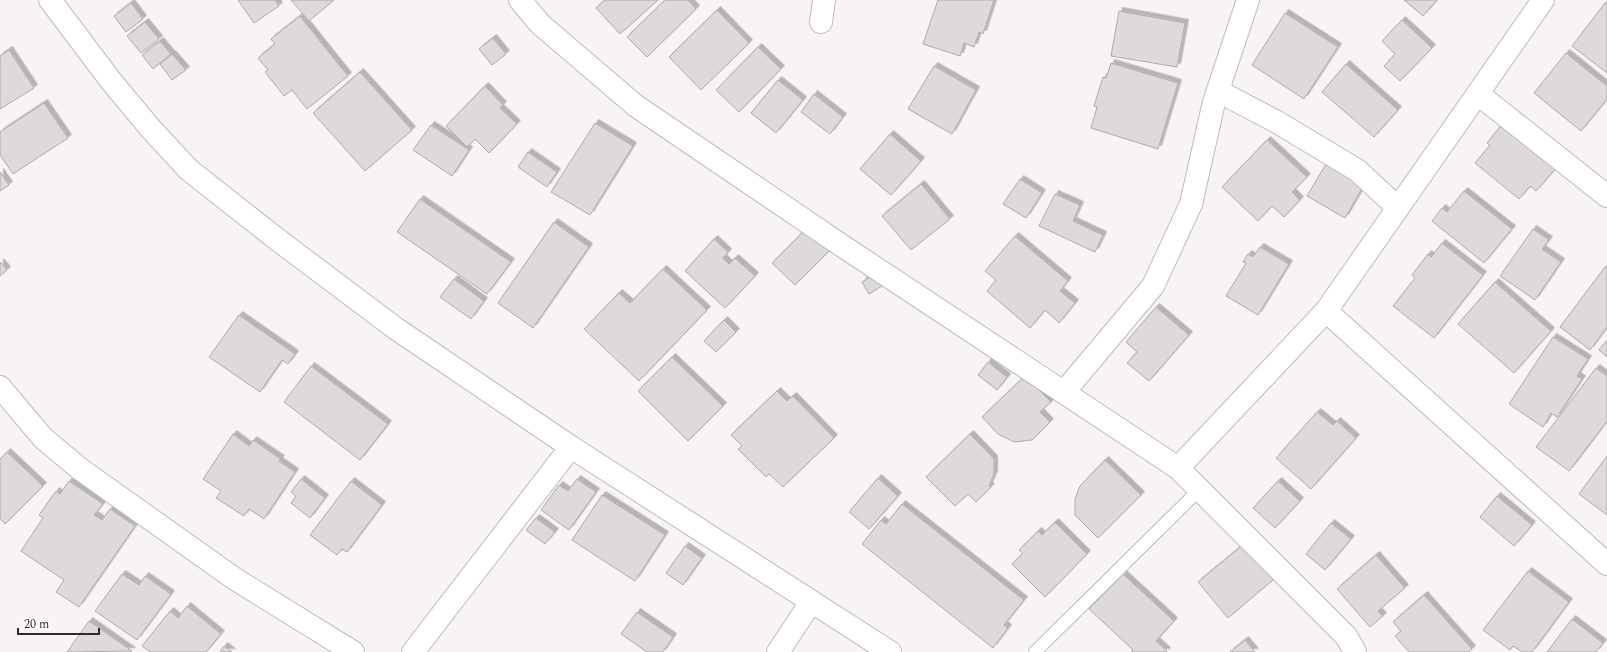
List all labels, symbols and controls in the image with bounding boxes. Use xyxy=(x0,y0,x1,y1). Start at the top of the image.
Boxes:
scale bar xyxy=(18,610,99,636)
text: 20 m xyxy=(24,615,49,634)

